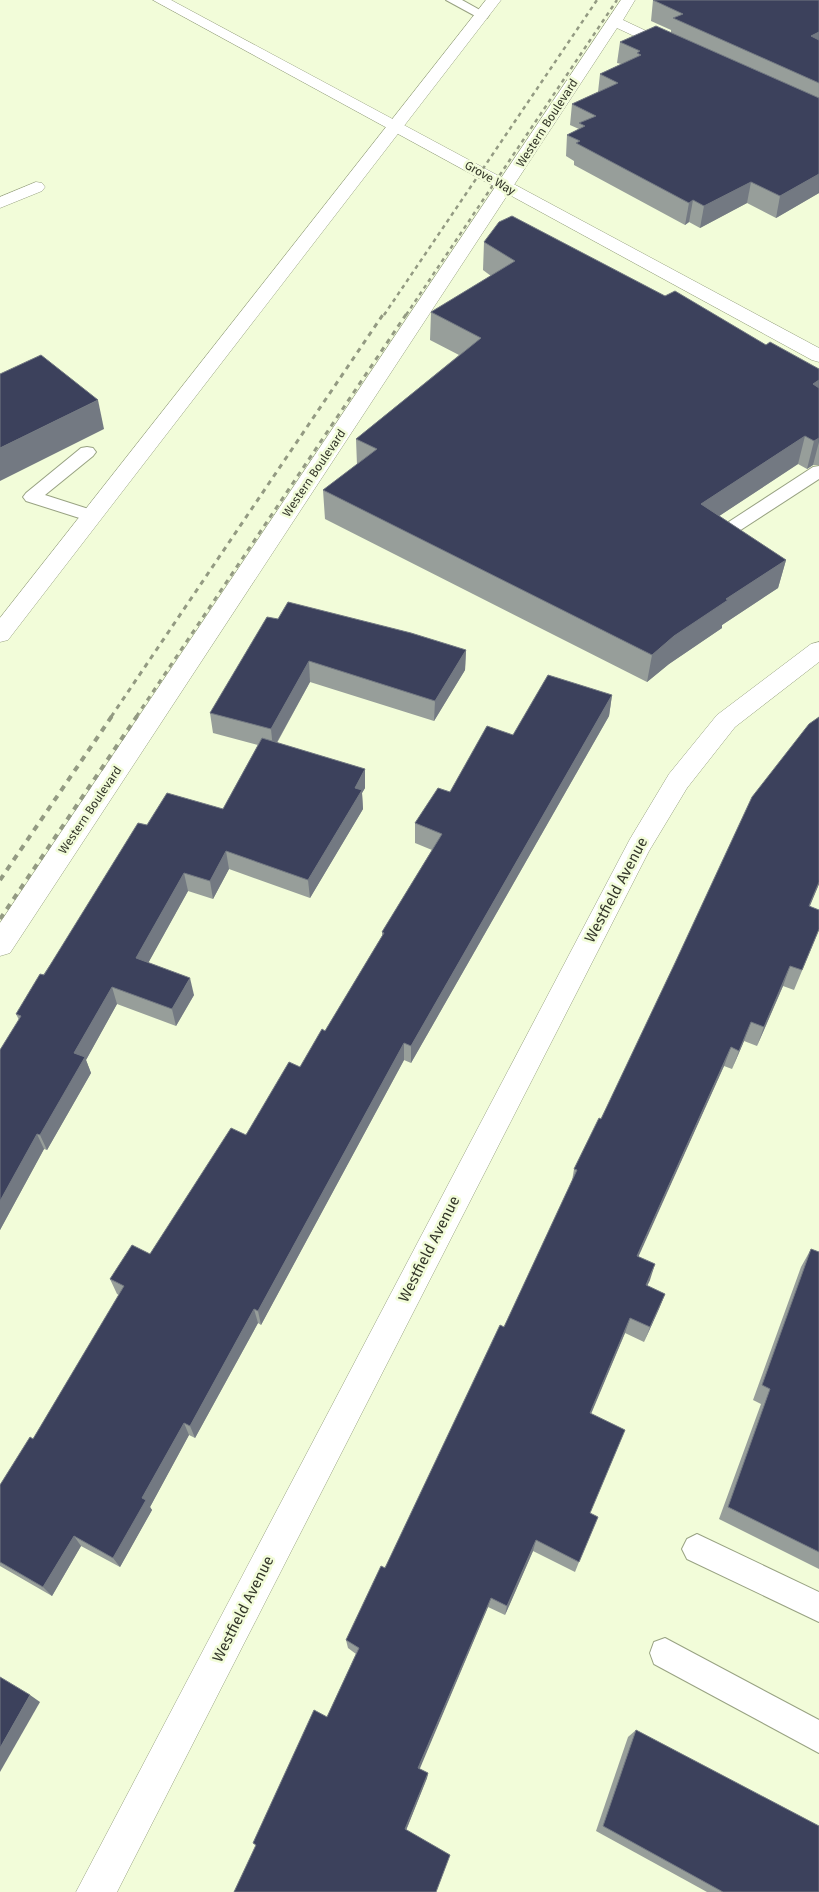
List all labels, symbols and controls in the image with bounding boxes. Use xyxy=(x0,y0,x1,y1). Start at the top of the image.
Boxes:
street label: Western Boulevard xyxy=(513,76,581,170)
street label: Grove Way xyxy=(462,158,518,198)
street label: Western Boulevard xyxy=(280,427,348,519)
street label: Western Boulevard xyxy=(56,764,124,856)
street label: Westfield Avenue xyxy=(581,834,651,946)
street label: Westfield Avenue xyxy=(394,1193,464,1305)
street label: Westfield Avenue xyxy=(208,1553,278,1665)

